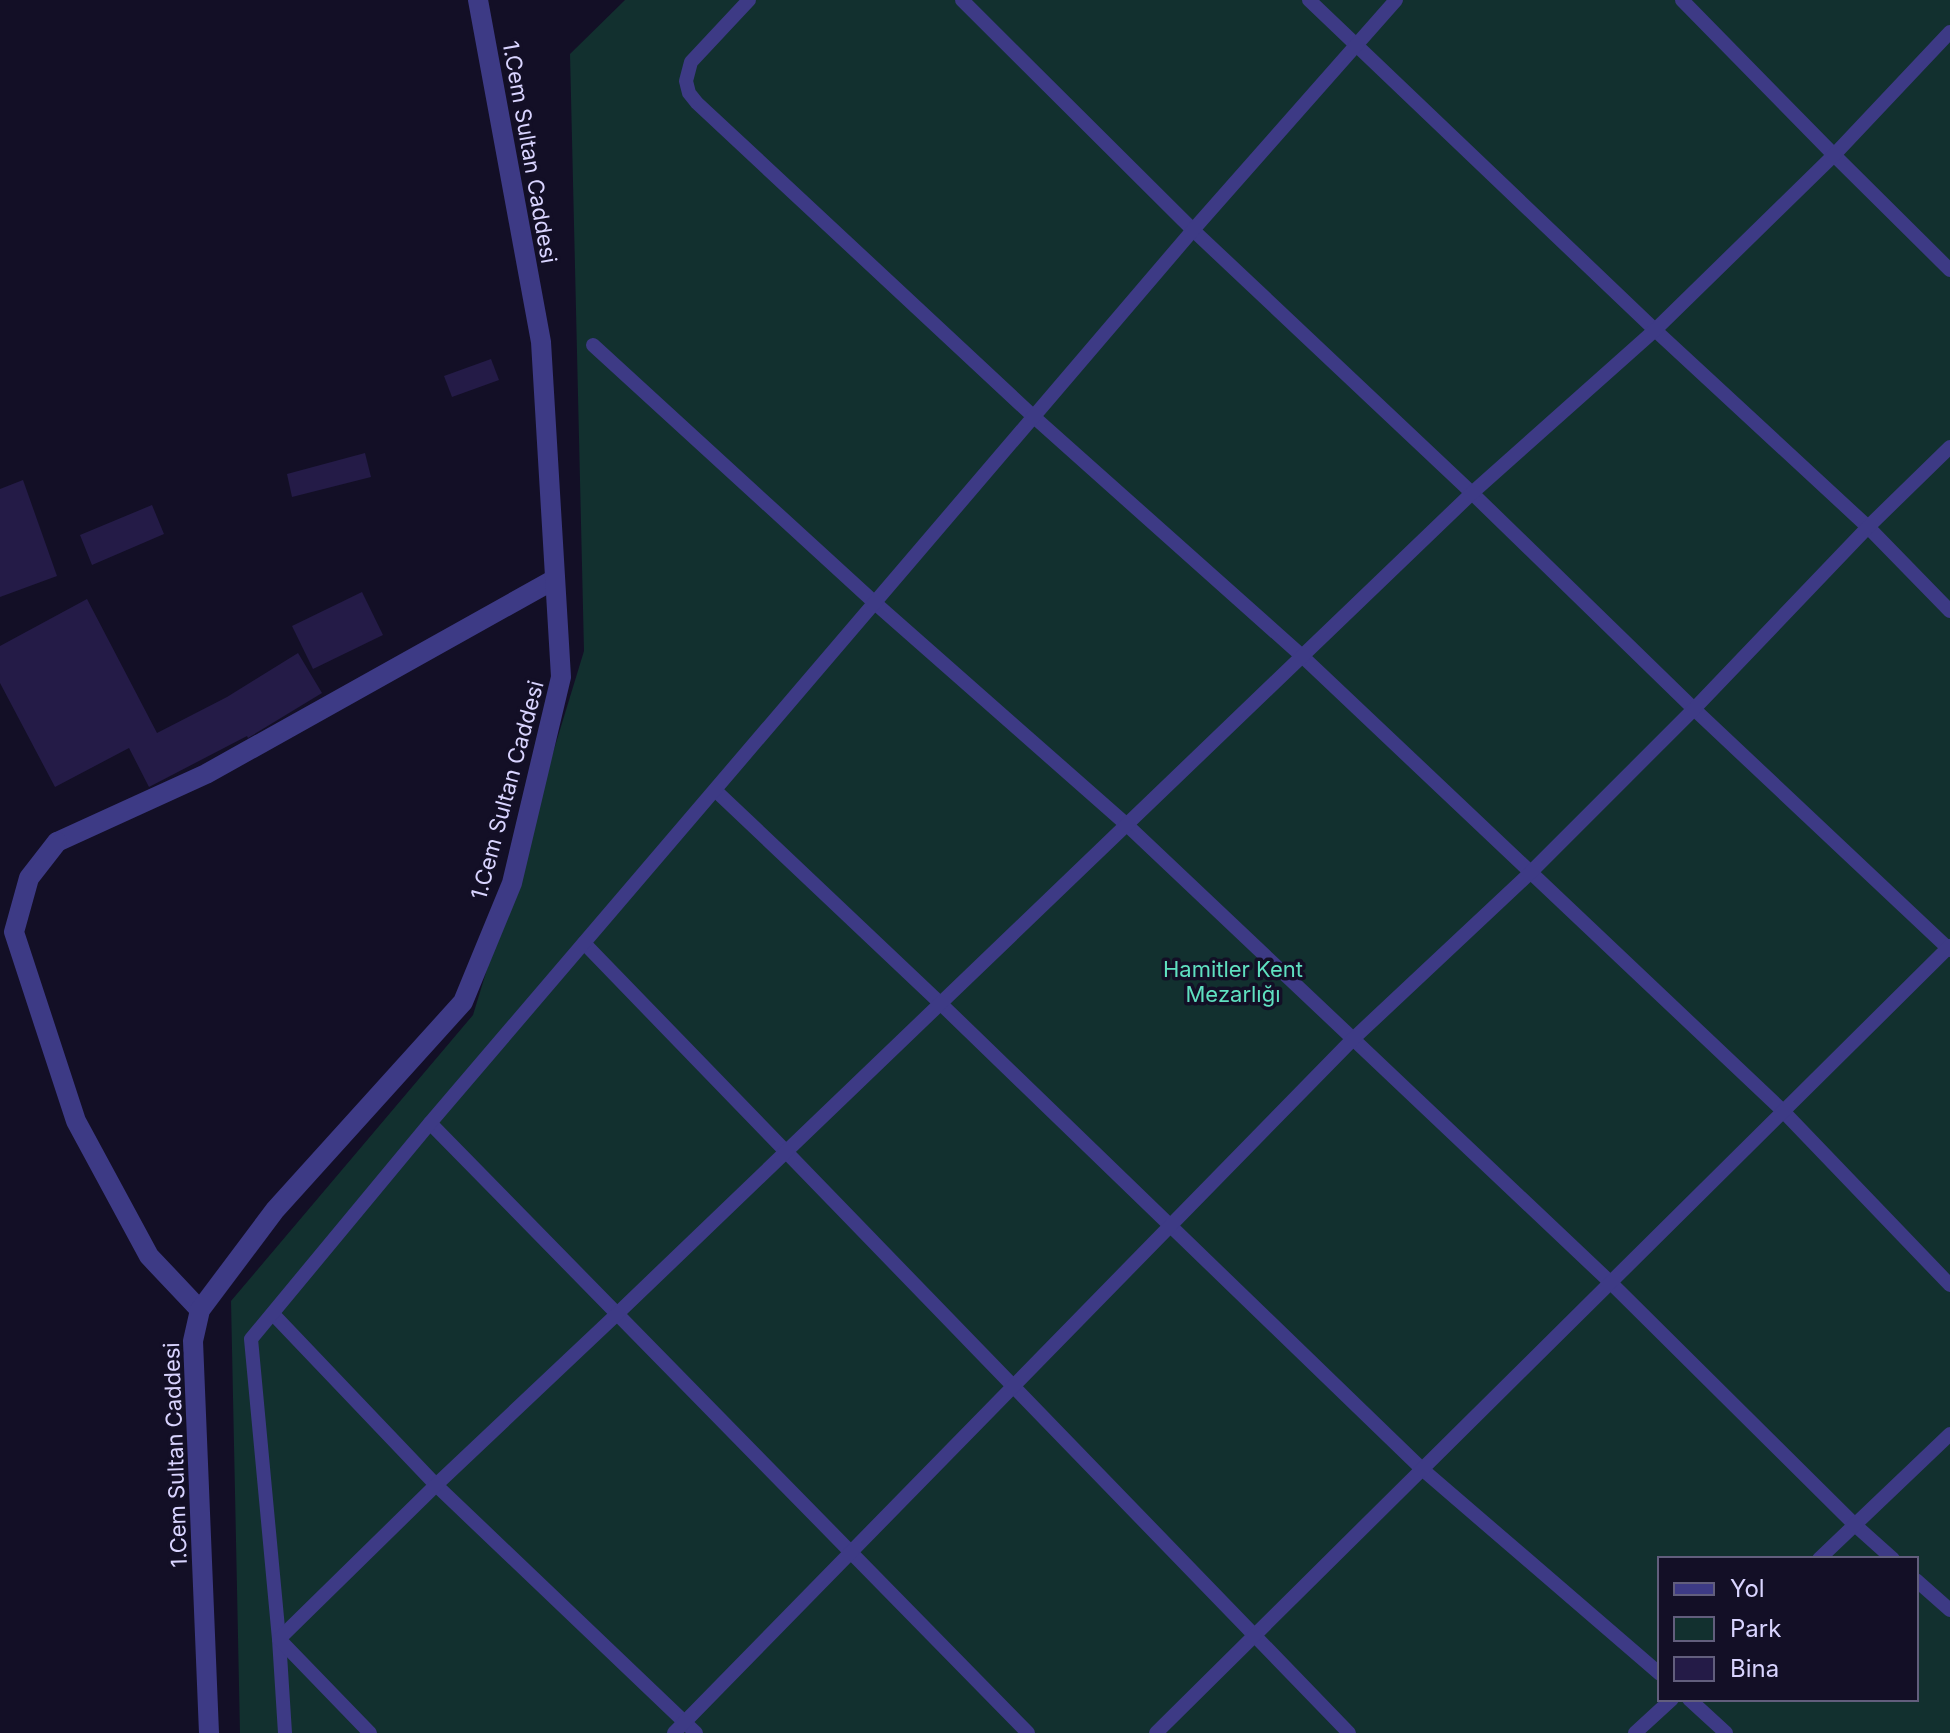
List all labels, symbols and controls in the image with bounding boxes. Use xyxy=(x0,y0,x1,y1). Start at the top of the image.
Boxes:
street label: 1.Cem Sultan Caddesi xyxy=(498,39,562,265)
street label: 1.Cem Sultan Caddesi xyxy=(465,678,549,902)
park label: Hamitler Kent Mezarlığı xyxy=(1163,956,1303,1007)
street label: 1.Cem Sultan Caddesi xyxy=(158,1342,192,1568)
legend xyxy=(1658,1557,1918,1701)
text: Yol xyxy=(1730,1574,1765,1603)
text: Park xyxy=(1730,1614,1781,1643)
text: Bina xyxy=(1730,1654,1779,1683)

